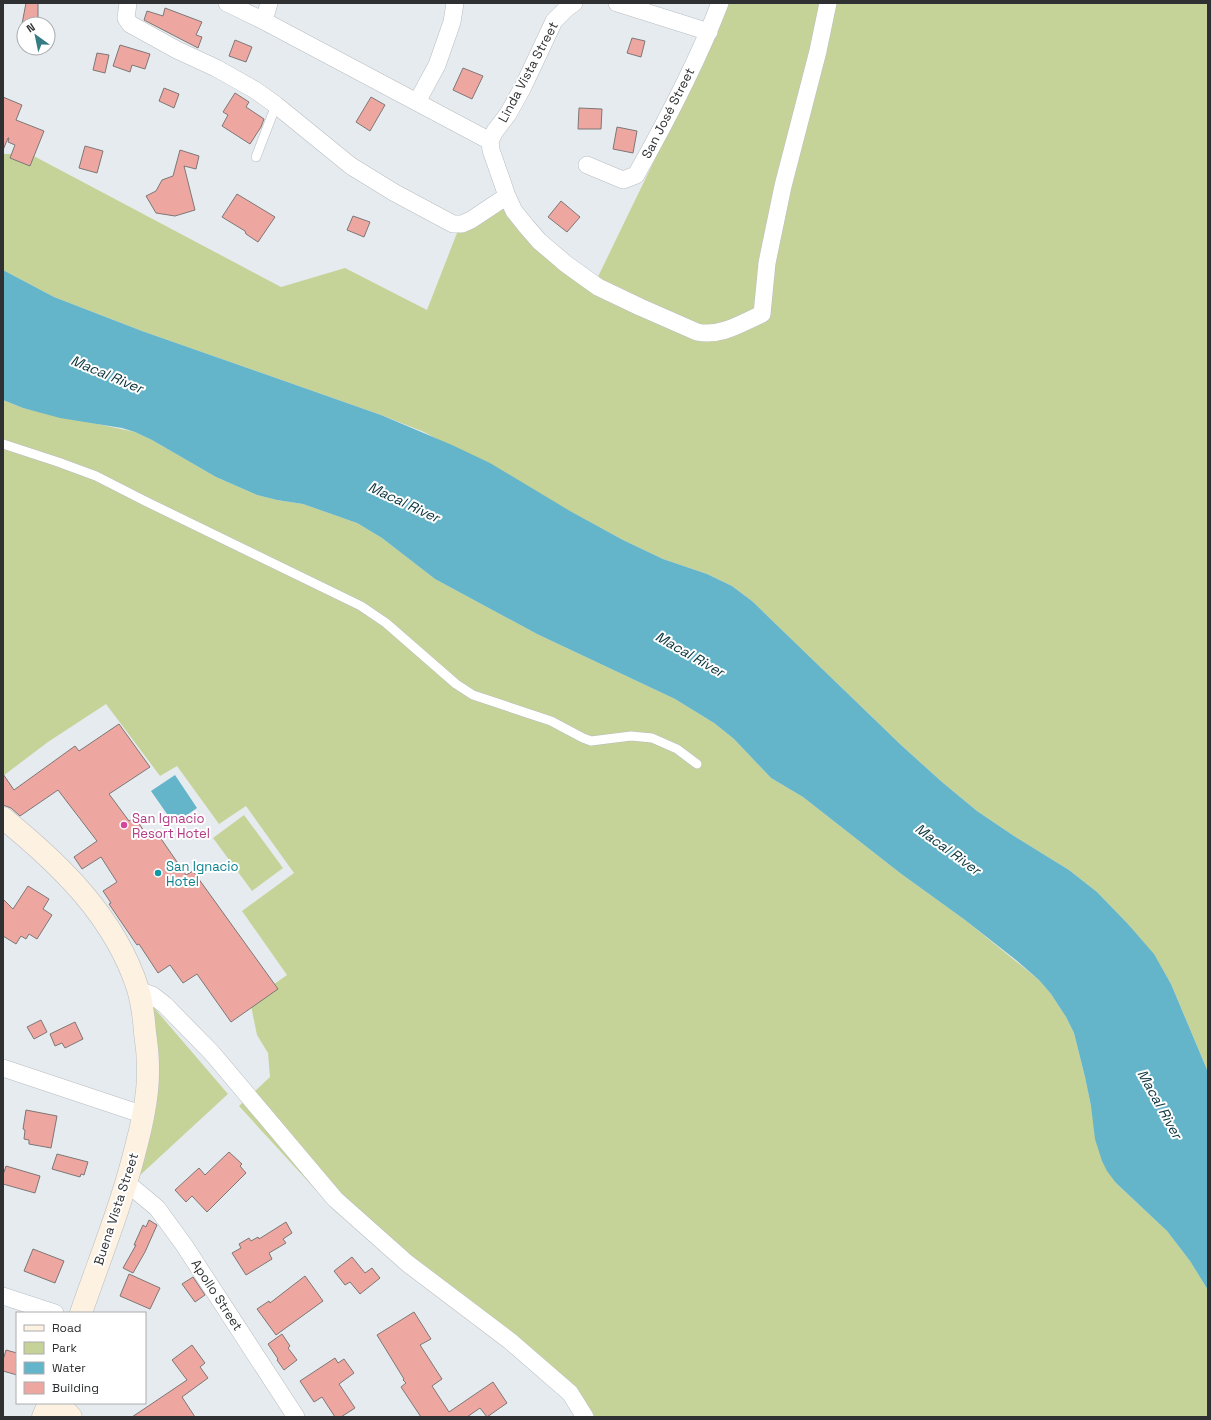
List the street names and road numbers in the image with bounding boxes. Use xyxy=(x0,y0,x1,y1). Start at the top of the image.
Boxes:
street label: Linda Vista Street xyxy=(494,19,562,125)
street label: San José Street xyxy=(638,65,698,161)
street label: Buena Vista Street xyxy=(90,1151,142,1267)
street label: Apollo Street xyxy=(188,1256,246,1334)

